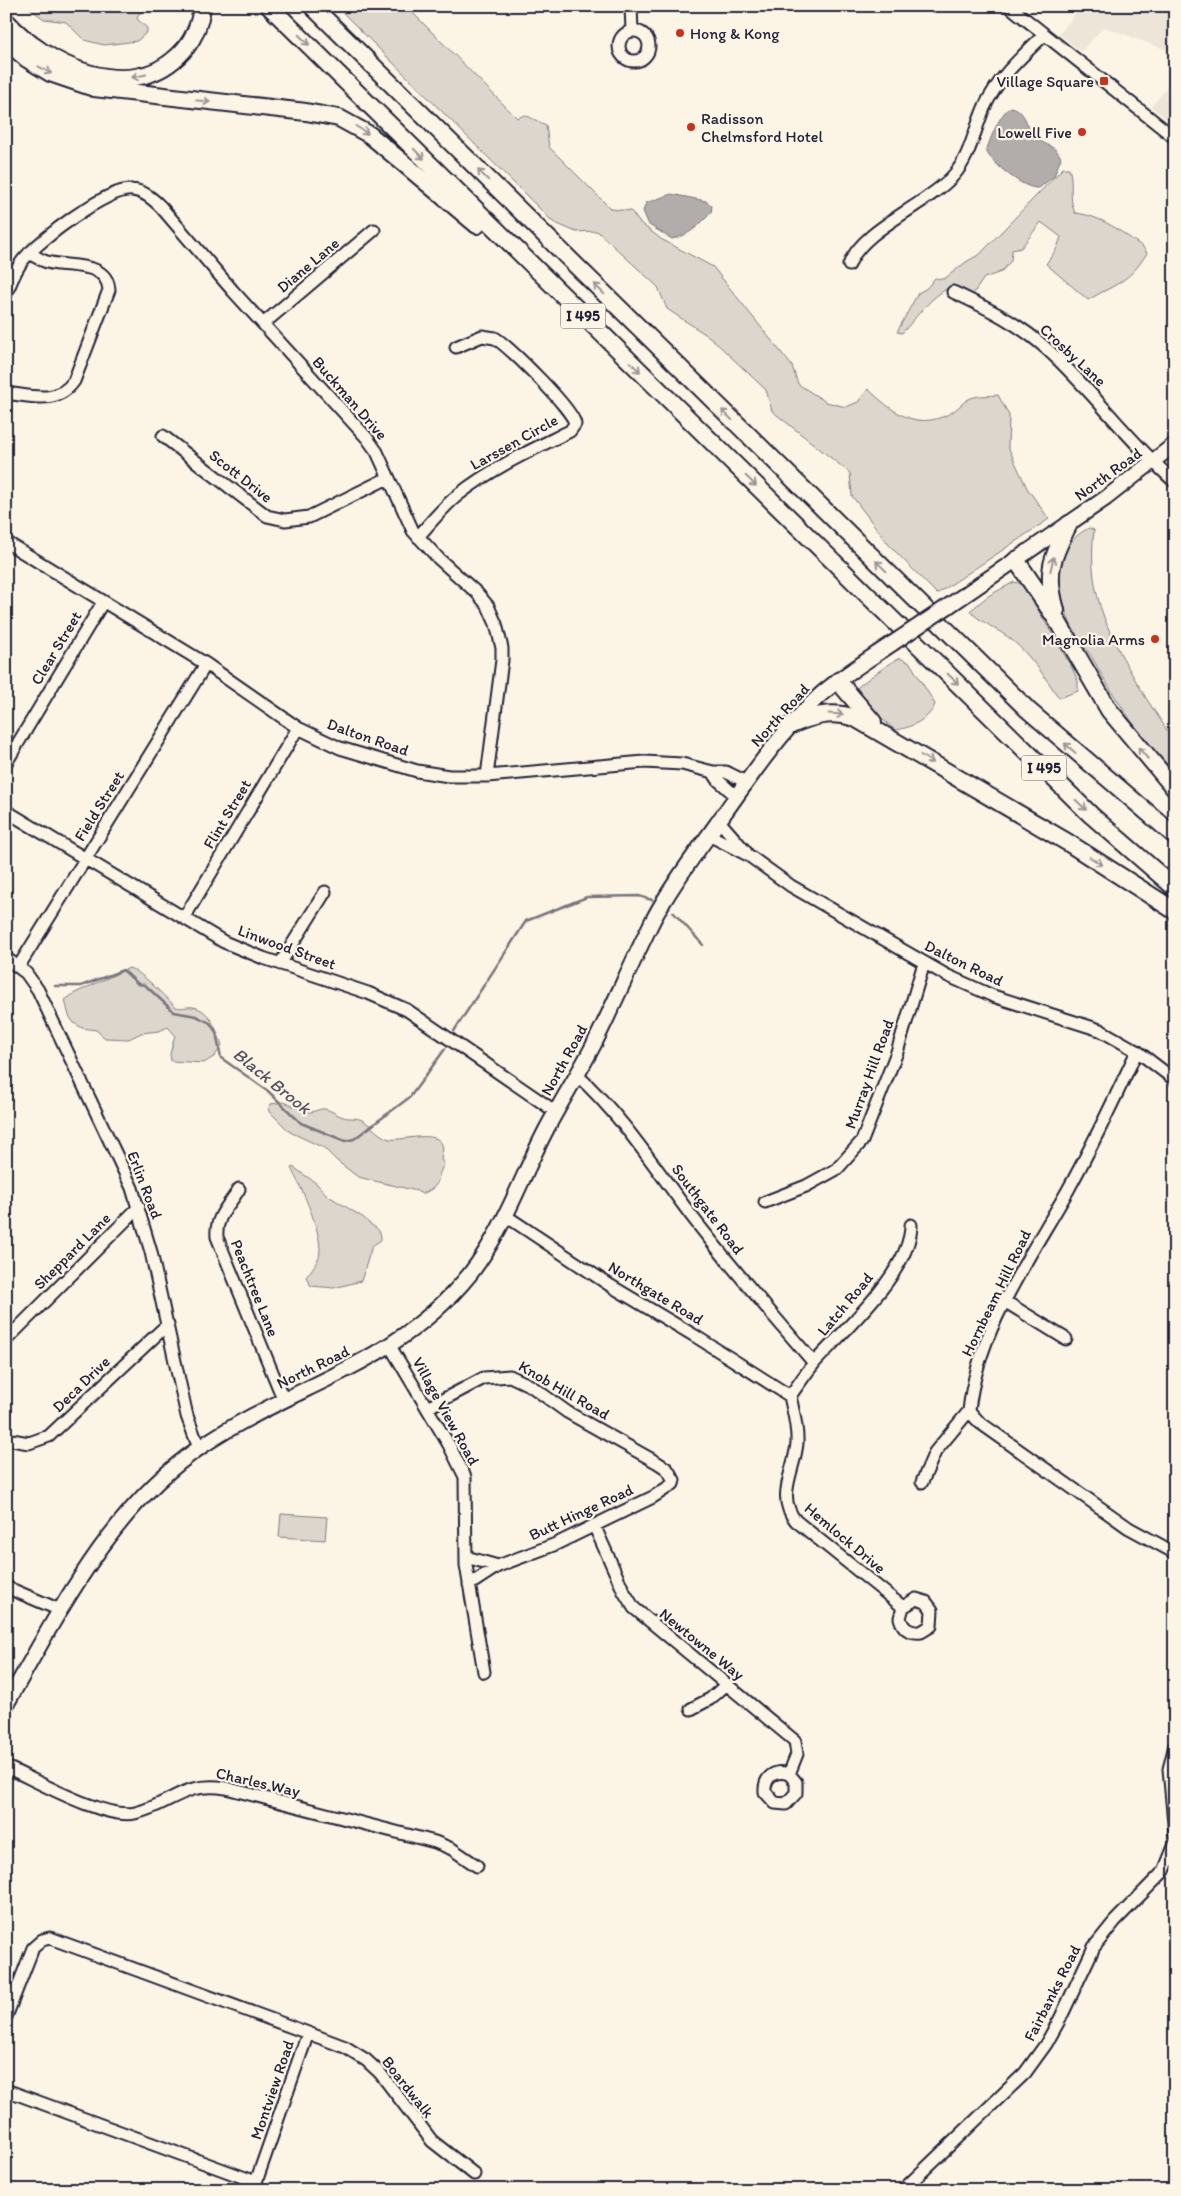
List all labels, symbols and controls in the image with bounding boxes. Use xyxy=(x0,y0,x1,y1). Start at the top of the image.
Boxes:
place label: Hong & Kong xyxy=(690,24,780,43)
marker: Hong & Kong xyxy=(674,27,686,39)
one-way arrow xyxy=(297,34,309,46)
one-way arrow xyxy=(38,65,53,75)
one-way arrow xyxy=(132,72,148,81)
place label: Village Square xyxy=(996,72,1094,91)
marker: Village Square xyxy=(1098,75,1110,87)
one-way arrow xyxy=(195,96,211,106)
place label: Radisson Chelmsford Hotel xyxy=(701,109,823,146)
marker: Radisson Chelmsford Hotel xyxy=(685,121,697,133)
place label: Lowell Five xyxy=(997,123,1072,142)
one-way arrow xyxy=(355,124,369,135)
marker: Lowell Five xyxy=(1076,126,1088,138)
one-way arrow xyxy=(413,148,425,160)
one-way arrow xyxy=(477,169,490,181)
street label: Diane Lane xyxy=(273,233,343,297)
one-way arrow xyxy=(593,283,605,295)
road number: I 495 xyxy=(560,304,606,328)
street label: Crosby Lane xyxy=(1036,320,1110,391)
street label: Buckman Drive xyxy=(309,352,391,444)
one-way arrow xyxy=(629,361,641,373)
one-way arrow xyxy=(721,409,734,421)
street label: Larssen Circle xyxy=(467,410,561,474)
street label: North Road xyxy=(1071,443,1146,505)
street label: Scott Drive xyxy=(206,445,277,507)
one-way arrow xyxy=(745,474,757,487)
one-way arrow xyxy=(1048,557,1057,573)
one-way arrow xyxy=(875,560,887,572)
street label: Clear Street xyxy=(27,608,85,688)
place label: Magnolia Arms xyxy=(1042,630,1145,649)
marker: Magnolia Arms xyxy=(1149,633,1161,645)
one-way arrow xyxy=(946,673,959,685)
street label: North Road xyxy=(747,679,813,751)
one-way arrow xyxy=(827,710,843,719)
street label: Dalton Road xyxy=(325,714,412,760)
one-way arrow xyxy=(1064,743,1077,754)
one-way arrow xyxy=(1137,746,1148,759)
one-way arrow xyxy=(919,755,933,765)
road number: I 495 xyxy=(1022,756,1066,780)
street label: Field Street xyxy=(70,767,128,845)
street label: Flint Street xyxy=(199,776,255,852)
one-way arrow xyxy=(1075,799,1087,811)
one-way arrow xyxy=(1089,856,1103,866)
street label: Linwood Street xyxy=(235,920,339,974)
street label: Dalton Road xyxy=(922,936,1007,990)
street label: Murray Hill Road xyxy=(840,1016,898,1131)
street label: North Road xyxy=(537,1021,591,1099)
water label: Black Brook xyxy=(229,1043,317,1120)
street label: Erlin Road xyxy=(123,1148,167,1222)
street label: Southgate Road xyxy=(668,1160,749,1258)
street label: Sheppard Lane xyxy=(30,1209,114,1293)
street label: Hornbeam Hill Road xyxy=(957,1226,1035,1359)
street label: Peachtree Lane xyxy=(227,1237,283,1340)
street label: Northgate Road xyxy=(605,1257,707,1329)
street label: Latch Road xyxy=(813,1268,877,1340)
street label: North Road xyxy=(274,1341,353,1393)
street label: Deca Drive xyxy=(48,1352,114,1416)
street label: Village View Road xyxy=(408,1354,484,1469)
street label: Knob Hill Road xyxy=(515,1356,613,1424)
street label: Butt Hinge Road xyxy=(526,1480,636,1544)
street label: Hemlock Drive xyxy=(801,1499,889,1577)
street label: Newtowne Way xyxy=(656,1604,749,1684)
street label: Charles Way xyxy=(214,1763,302,1801)
street label: Fairbanks Road xyxy=(1020,1941,1085,2044)
street label: Montview Road xyxy=(246,2037,298,2142)
street label: Boardwalk xyxy=(378,2052,438,2122)

